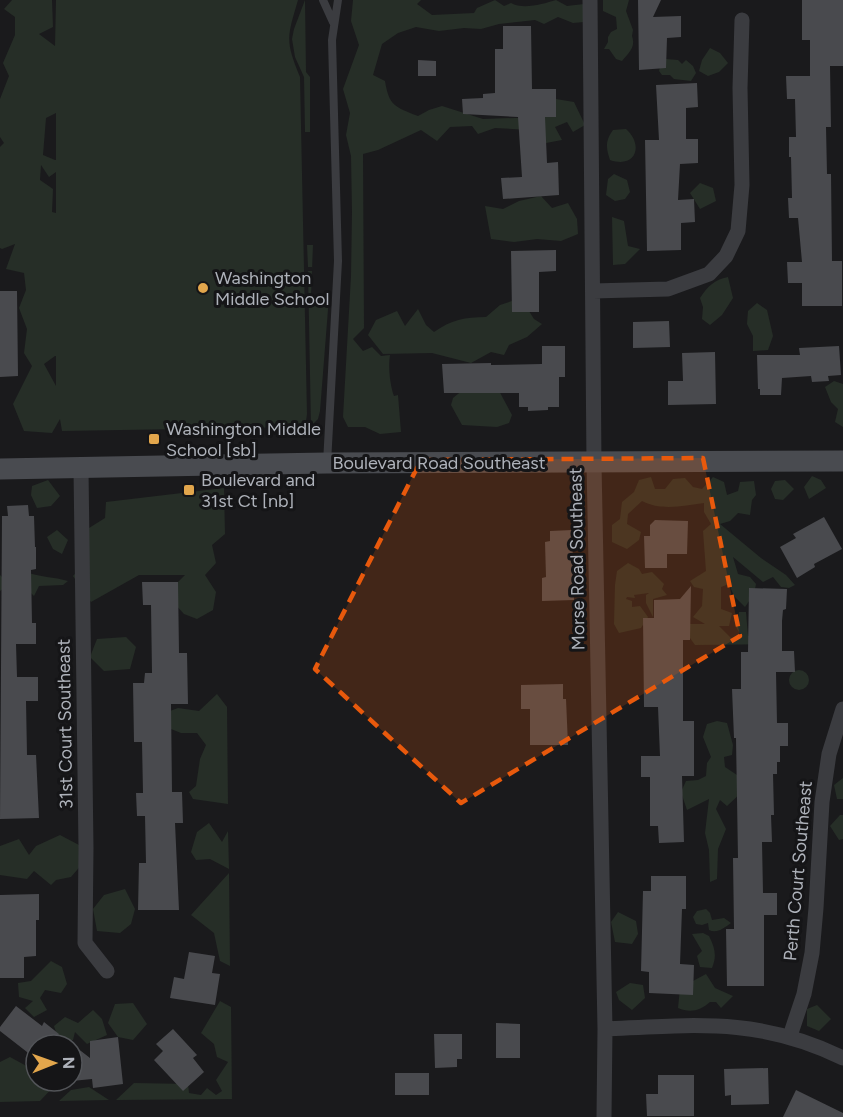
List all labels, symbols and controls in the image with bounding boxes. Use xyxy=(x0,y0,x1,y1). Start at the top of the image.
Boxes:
place label: Washington Middle School xyxy=(215,267,329,310)
marker: Washington Middle School xyxy=(196,281,210,295)
place label: Washington Middle School [sb] xyxy=(166,418,321,461)
marker: Washington Middle School [sb] xyxy=(147,432,161,446)
street label: Boulevard Road Southeast xyxy=(333,452,546,474)
street label: Morse Road Southeast xyxy=(564,467,590,651)
place label: Boulevard and 31st Ct [nb] xyxy=(201,469,315,512)
marker: Boulevard and 31st Ct [nb] xyxy=(182,483,196,497)
street label: 31st Court Southeast xyxy=(53,639,77,809)
street label: Perth Court Southeast xyxy=(779,780,817,962)
north arrow xyxy=(24,1033,84,1093)
text: N xyxy=(59,1056,78,1069)

